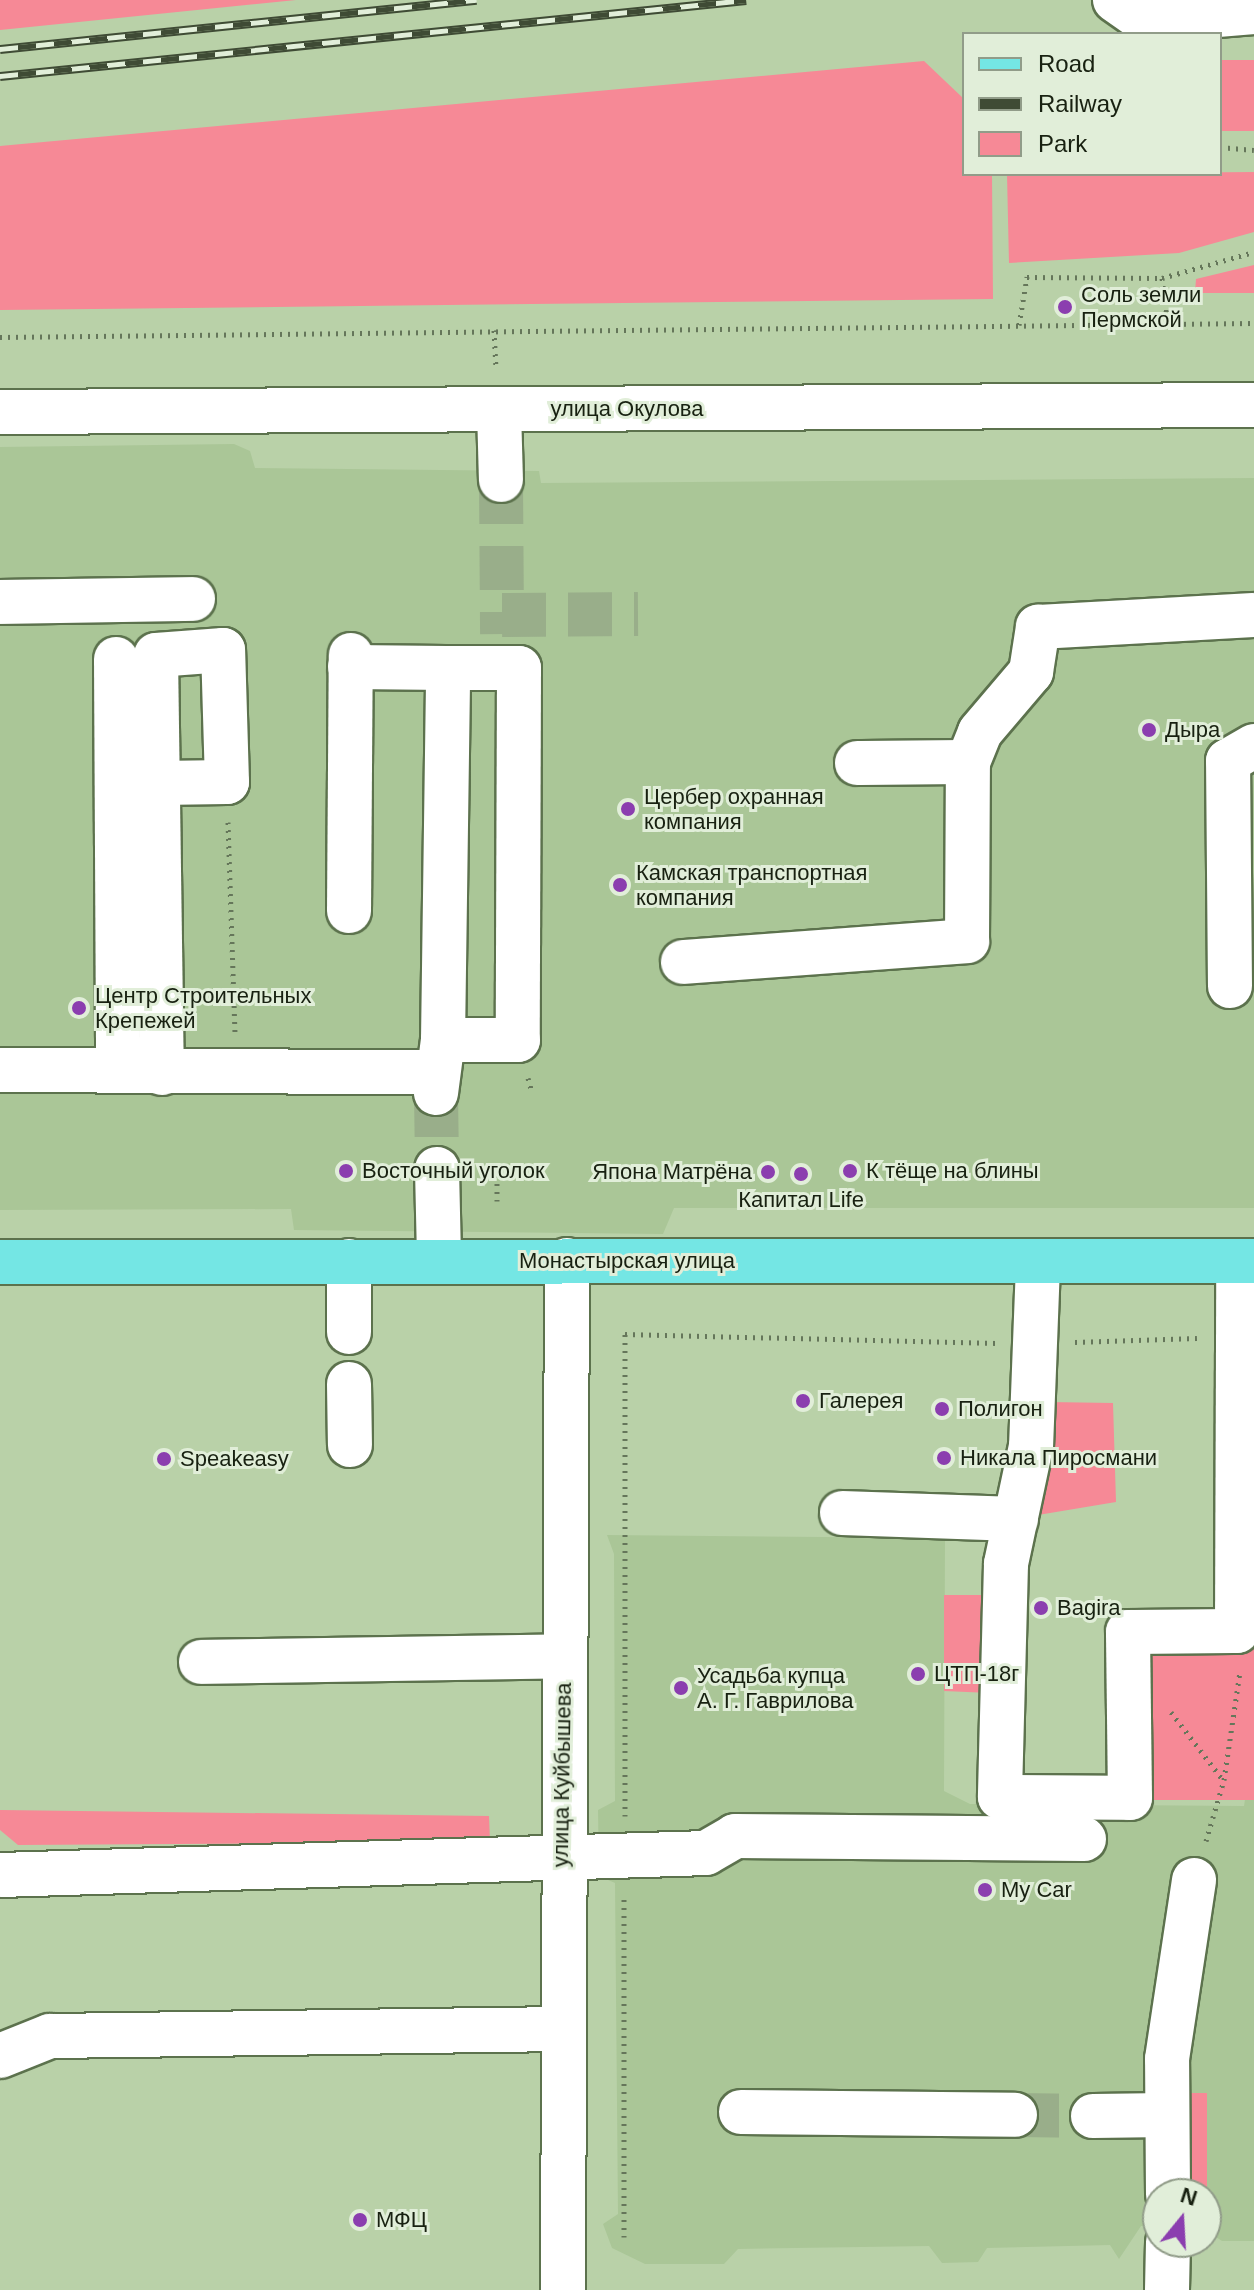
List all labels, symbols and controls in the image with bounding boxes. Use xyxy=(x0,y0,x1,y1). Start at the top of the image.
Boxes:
legend xyxy=(962,32,1222,176)
text: Road xyxy=(1038,50,1095,77)
text: Railway xyxy=(1038,90,1122,117)
text: Park xyxy=(1038,130,1087,157)
place label: Соль земли Пермской xyxy=(1081,281,1201,332)
marker: Соль земли Пермской xyxy=(1056,298,1074,316)
street label: улица Окулова xyxy=(550,396,704,422)
place label: Дыра xyxy=(1165,717,1220,743)
marker: Дыра xyxy=(1140,721,1158,739)
place label: Цербер охранная компания xyxy=(644,783,824,834)
marker: Цербер охранная компания xyxy=(619,800,637,818)
place label: Камская транспортная компания xyxy=(636,859,868,910)
marker: Камская транспортная компания xyxy=(611,876,629,894)
place label: Центр Строительных Крепежей xyxy=(95,982,311,1034)
marker: Центр Строительных Крепежей xyxy=(70,999,88,1017)
place label: Восточный уголок xyxy=(362,1158,545,1184)
place label: К тёще на блины xyxy=(866,1158,1039,1184)
place label: Япона Матрёна xyxy=(592,1159,752,1185)
marker: Восточный уголок xyxy=(337,1162,355,1180)
marker: К тёще на блины xyxy=(841,1162,859,1180)
marker: Япона Матрёна xyxy=(759,1163,777,1181)
marker: Капитал Life xyxy=(792,1165,810,1183)
place label: Капитал Life xyxy=(738,1187,864,1213)
street label: Монастырская улица xyxy=(519,1248,735,1274)
place label: Галерея xyxy=(819,1388,903,1414)
marker: Галерея xyxy=(794,1392,812,1410)
place label: Полигон xyxy=(958,1396,1043,1422)
marker: Полигон xyxy=(933,1400,951,1418)
place label: Никала Пиросмани xyxy=(960,1445,1157,1471)
place label: Speakeasy xyxy=(180,1446,289,1472)
marker: Никала Пиросмани xyxy=(935,1449,953,1467)
marker: Speakeasy xyxy=(155,1450,173,1468)
place label: Bagira xyxy=(1057,1595,1121,1621)
marker: Bagira xyxy=(1032,1599,1050,1617)
place label: ЦТП-18г xyxy=(934,1661,1019,1687)
place label: Усадьба купца А. Г. Гаврилова xyxy=(697,1662,853,1714)
marker: ЦТП-18г xyxy=(909,1665,927,1683)
marker: Усадьба купца А. Г. Гаврилова xyxy=(672,1679,690,1697)
street label: улица Куйбышева xyxy=(547,1682,577,1868)
place label: My Car xyxy=(1001,1877,1072,1903)
marker: My Car xyxy=(976,1881,994,1899)
north arrow xyxy=(1142,2178,1222,2258)
text: N xyxy=(1178,2182,1200,2211)
place label: МФЦ xyxy=(376,2207,427,2233)
marker: МФЦ xyxy=(351,2211,369,2229)

